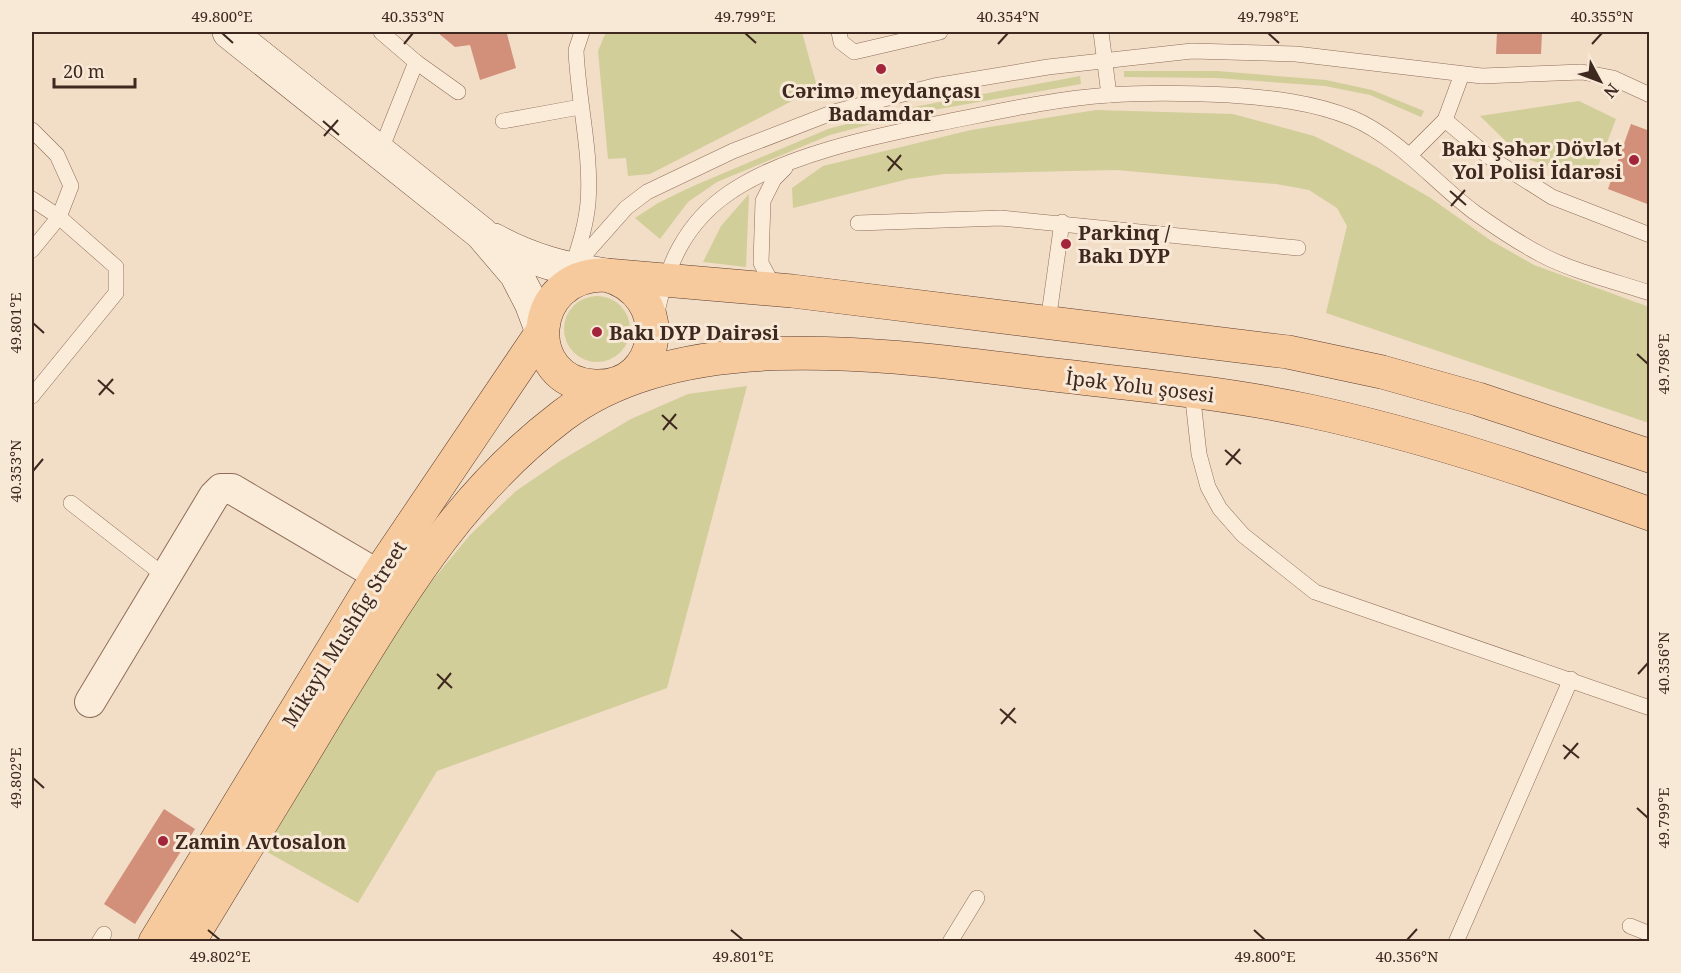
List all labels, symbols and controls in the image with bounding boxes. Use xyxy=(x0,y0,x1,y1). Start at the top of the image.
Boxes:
text: 49.800°E xyxy=(191,6,253,26)
text: 40.353°N xyxy=(381,6,445,26)
text: 49.799°E xyxy=(714,6,776,26)
text: 40.354°N xyxy=(976,6,1040,26)
text: 49.798°E xyxy=(1237,6,1299,26)
text: 40.355°N xyxy=(1570,6,1634,26)
scale bar xyxy=(54,51,135,89)
north arrow xyxy=(1570,51,1630,111)
text: 20 m xyxy=(63,59,105,83)
marker: Cərimə meydançası Badamdar xyxy=(874,62,888,76)
place label: Cərimə meydançası Badamdar xyxy=(782,77,980,127)
text: N xyxy=(1599,79,1624,103)
place label: Bakı Şəhər Dövlət Yol Polisi İdarəsi xyxy=(1442,135,1622,185)
marker: Bakı Şəhər Dövlət Yol Polisi İdarəsi xyxy=(1627,153,1641,167)
place label: Parkinq / Bakı DYP xyxy=(1078,219,1170,269)
marker: Parkinq / Bakı DYP xyxy=(1059,237,1073,251)
text: 49.801°E xyxy=(5,292,25,354)
place label: Bakı DYP Dairəsi xyxy=(609,319,779,346)
marker: Bakı DYP Dairəsi xyxy=(590,325,604,339)
text: 49.798°E xyxy=(1653,333,1673,395)
street label: İpək Yolu şosesi xyxy=(1064,363,1217,409)
text: 40.353°N xyxy=(5,439,25,503)
street label: Mikayil Mushfig Street xyxy=(276,536,412,732)
text: 40.356°N xyxy=(1653,631,1673,695)
text: 49.802°E xyxy=(5,747,25,809)
text: 49.799°E xyxy=(1653,787,1673,849)
place label: Zamin Avtosalon xyxy=(175,828,346,855)
marker: Zamin Avtosalon xyxy=(156,834,170,848)
text: 49.802°E xyxy=(189,946,251,966)
text: 49.801°E xyxy=(712,946,774,966)
text: 49.800°E xyxy=(1234,946,1296,966)
text: 40.356°N xyxy=(1375,946,1439,966)

